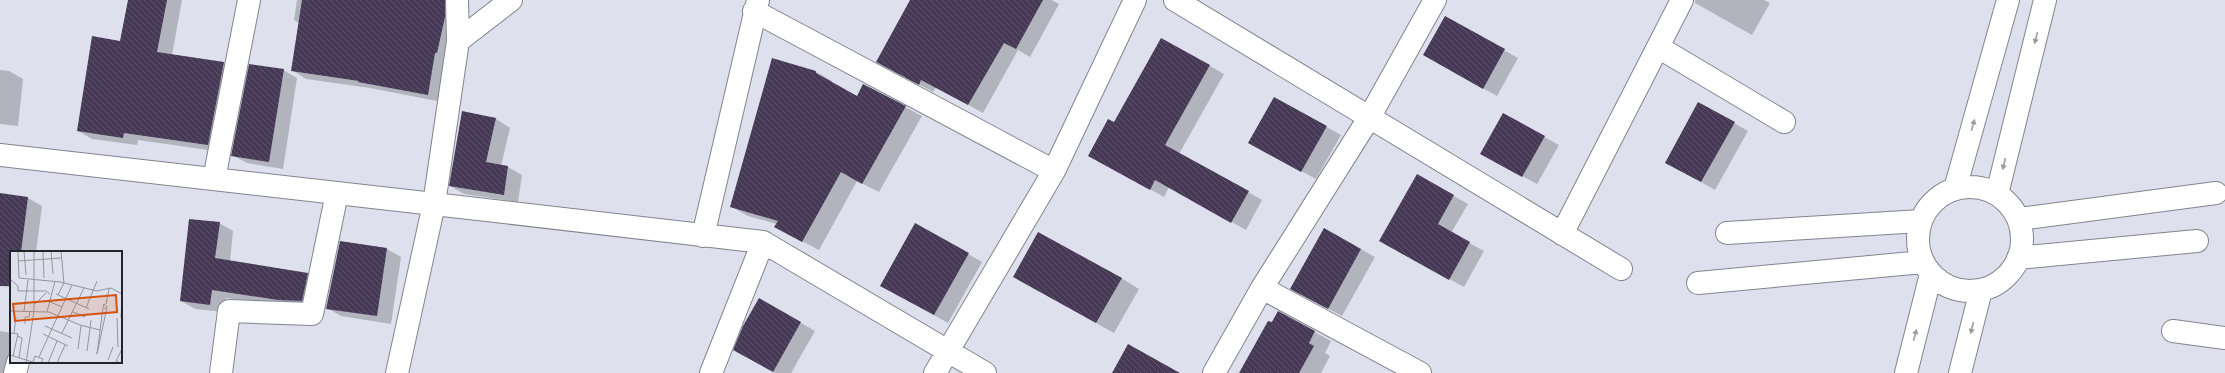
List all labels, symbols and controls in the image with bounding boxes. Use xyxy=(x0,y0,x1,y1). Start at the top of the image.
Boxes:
one-way arrow xyxy=(2033,32,2039,44)
one-way arrow xyxy=(1970,118,1976,130)
one-way arrow xyxy=(2001,158,2007,170)
inset map xyxy=(10,251,122,363)
one-way arrow xyxy=(1968,321,1974,334)
one-way arrow xyxy=(1913,329,1919,341)

